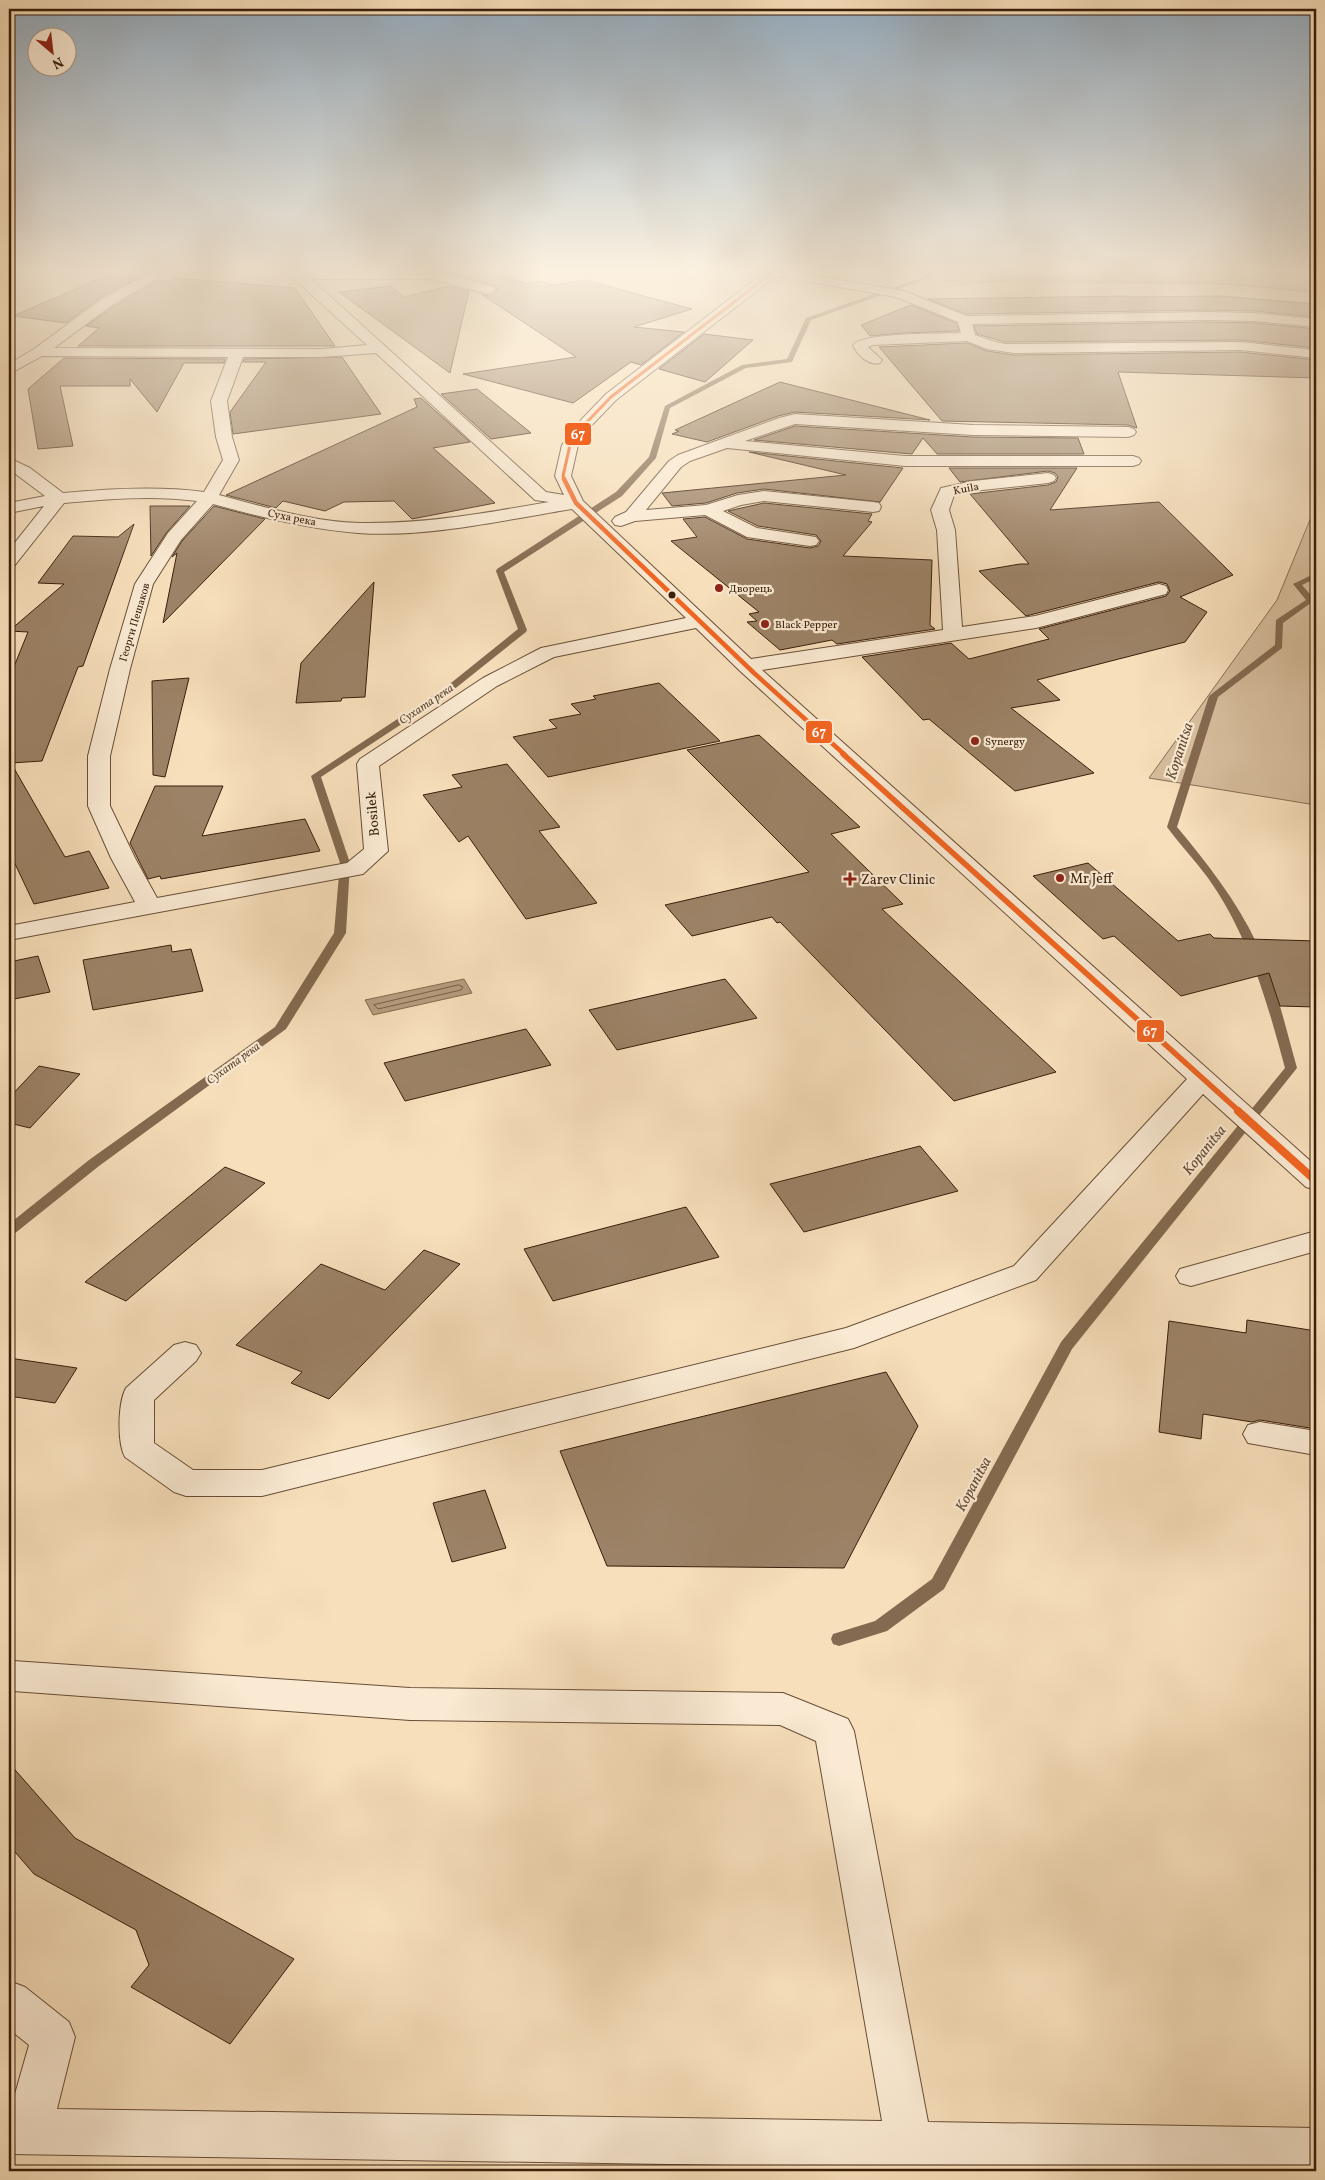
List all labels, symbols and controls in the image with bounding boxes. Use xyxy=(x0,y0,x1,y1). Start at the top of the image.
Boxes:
north arrow xyxy=(28,28,78,78)
text: N xyxy=(48,51,66,73)
line badge: 67 xyxy=(564,422,592,446)
text: 67 xyxy=(571,426,585,445)
street label: Kuila xyxy=(952,480,981,499)
street label: Суха река xyxy=(266,506,318,531)
street label: Георги Пешаков xyxy=(116,581,155,664)
marker: Дворець xyxy=(713,582,725,594)
place label: Дворець xyxy=(729,582,773,597)
unlabelled marker xyxy=(667,590,677,600)
marker: Black Pepper xyxy=(759,618,771,630)
place label: Black Pepper xyxy=(775,618,838,633)
water label: Сухата река xyxy=(396,680,457,729)
line badge: 67 xyxy=(805,720,833,744)
water label: Kopanitsa xyxy=(1161,720,1200,783)
text: 67 xyxy=(812,724,826,743)
marker: Synergy xyxy=(969,735,981,747)
place label: Synergy xyxy=(985,735,1025,750)
street label: Bosilek xyxy=(362,790,385,837)
place label: Mr Jeff xyxy=(1070,870,1114,889)
place label: Zarev Clinic xyxy=(861,871,935,890)
marker: Zarev Clinic xyxy=(843,872,857,886)
marker: Mr Jeff xyxy=(1054,872,1066,884)
line badge: 67 xyxy=(1136,1019,1165,1043)
text: 67 xyxy=(1143,1023,1157,1042)
water label: Сухата река xyxy=(204,1039,264,1089)
water label: Kopanitsa xyxy=(1178,1121,1232,1180)
water label: Kopanitsa xyxy=(951,1454,997,1516)

